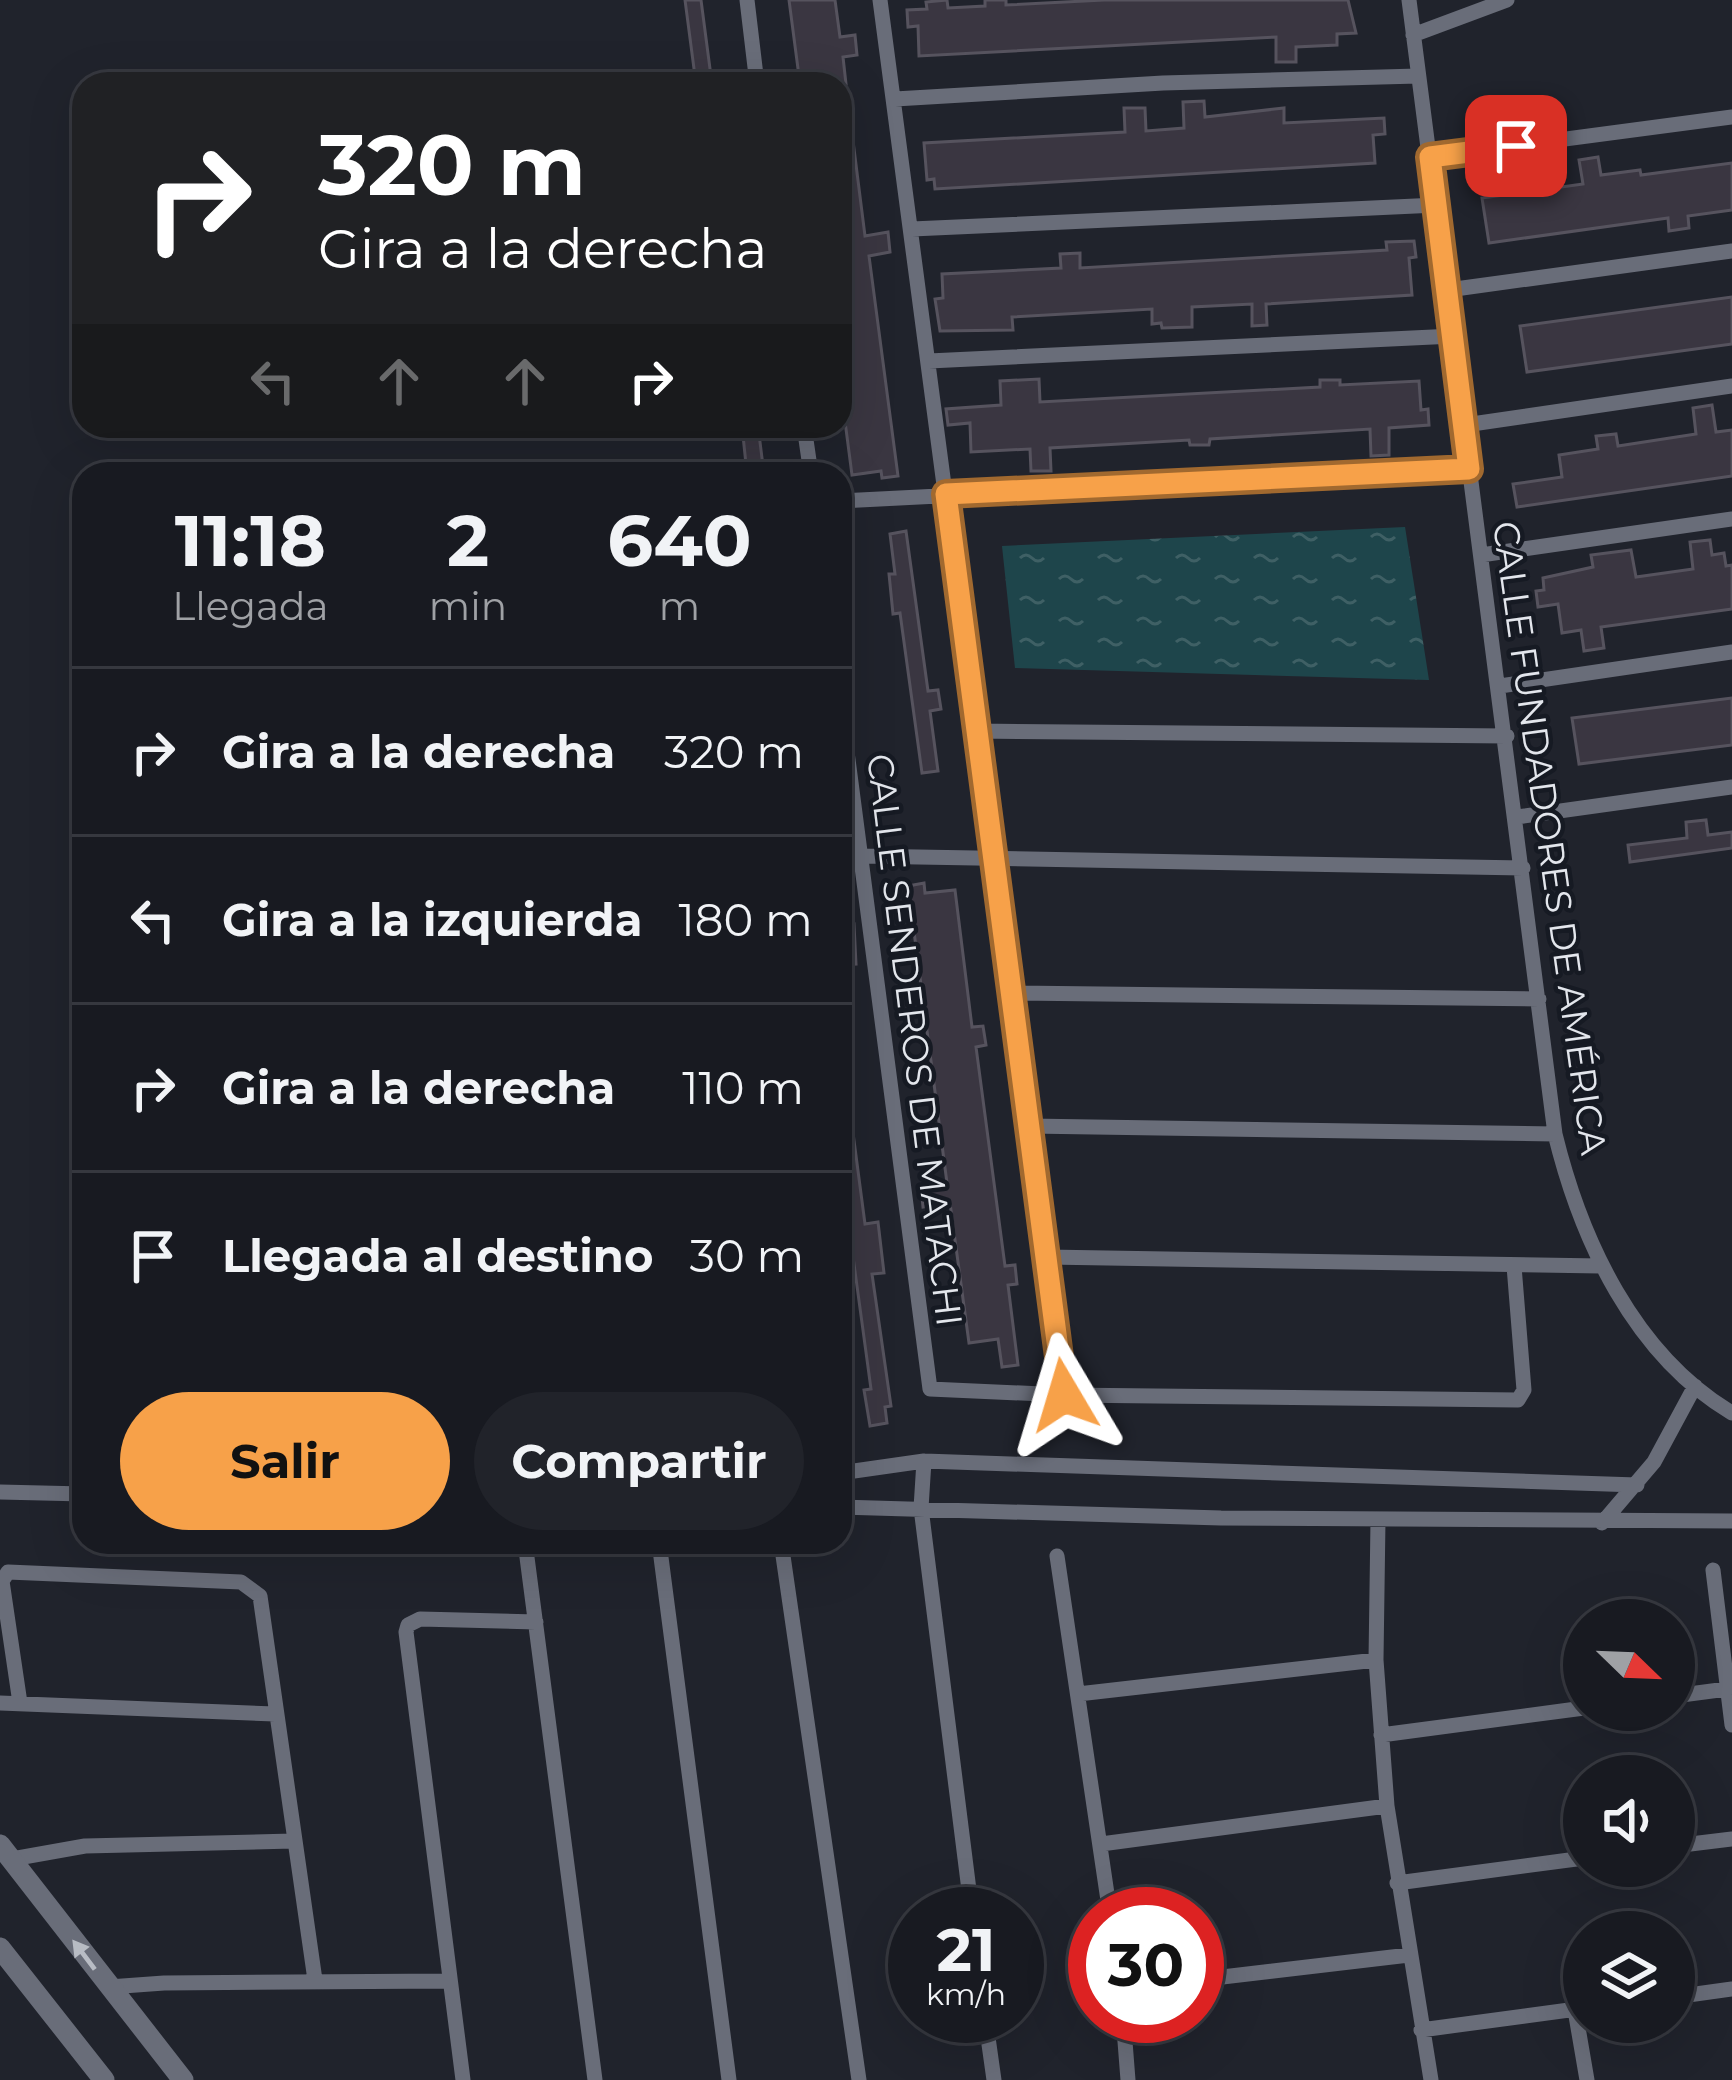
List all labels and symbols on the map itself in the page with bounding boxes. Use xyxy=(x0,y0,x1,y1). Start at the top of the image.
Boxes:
pin xyxy=(1465,95,1567,197)
street label: CALLE FUNDADORES DE AMÉRICA xyxy=(1484,518,1616,1158)
street label: CALLE SENDEROS DE MATACHI xyxy=(858,751,972,1329)
position arrow xyxy=(1001,1332,1127,1458)
north arrow xyxy=(1563,1599,1695,1731)
speed limit sign: 30 xyxy=(1068,1887,1224,2043)
one-way arrow xyxy=(73,1939,97,1971)

